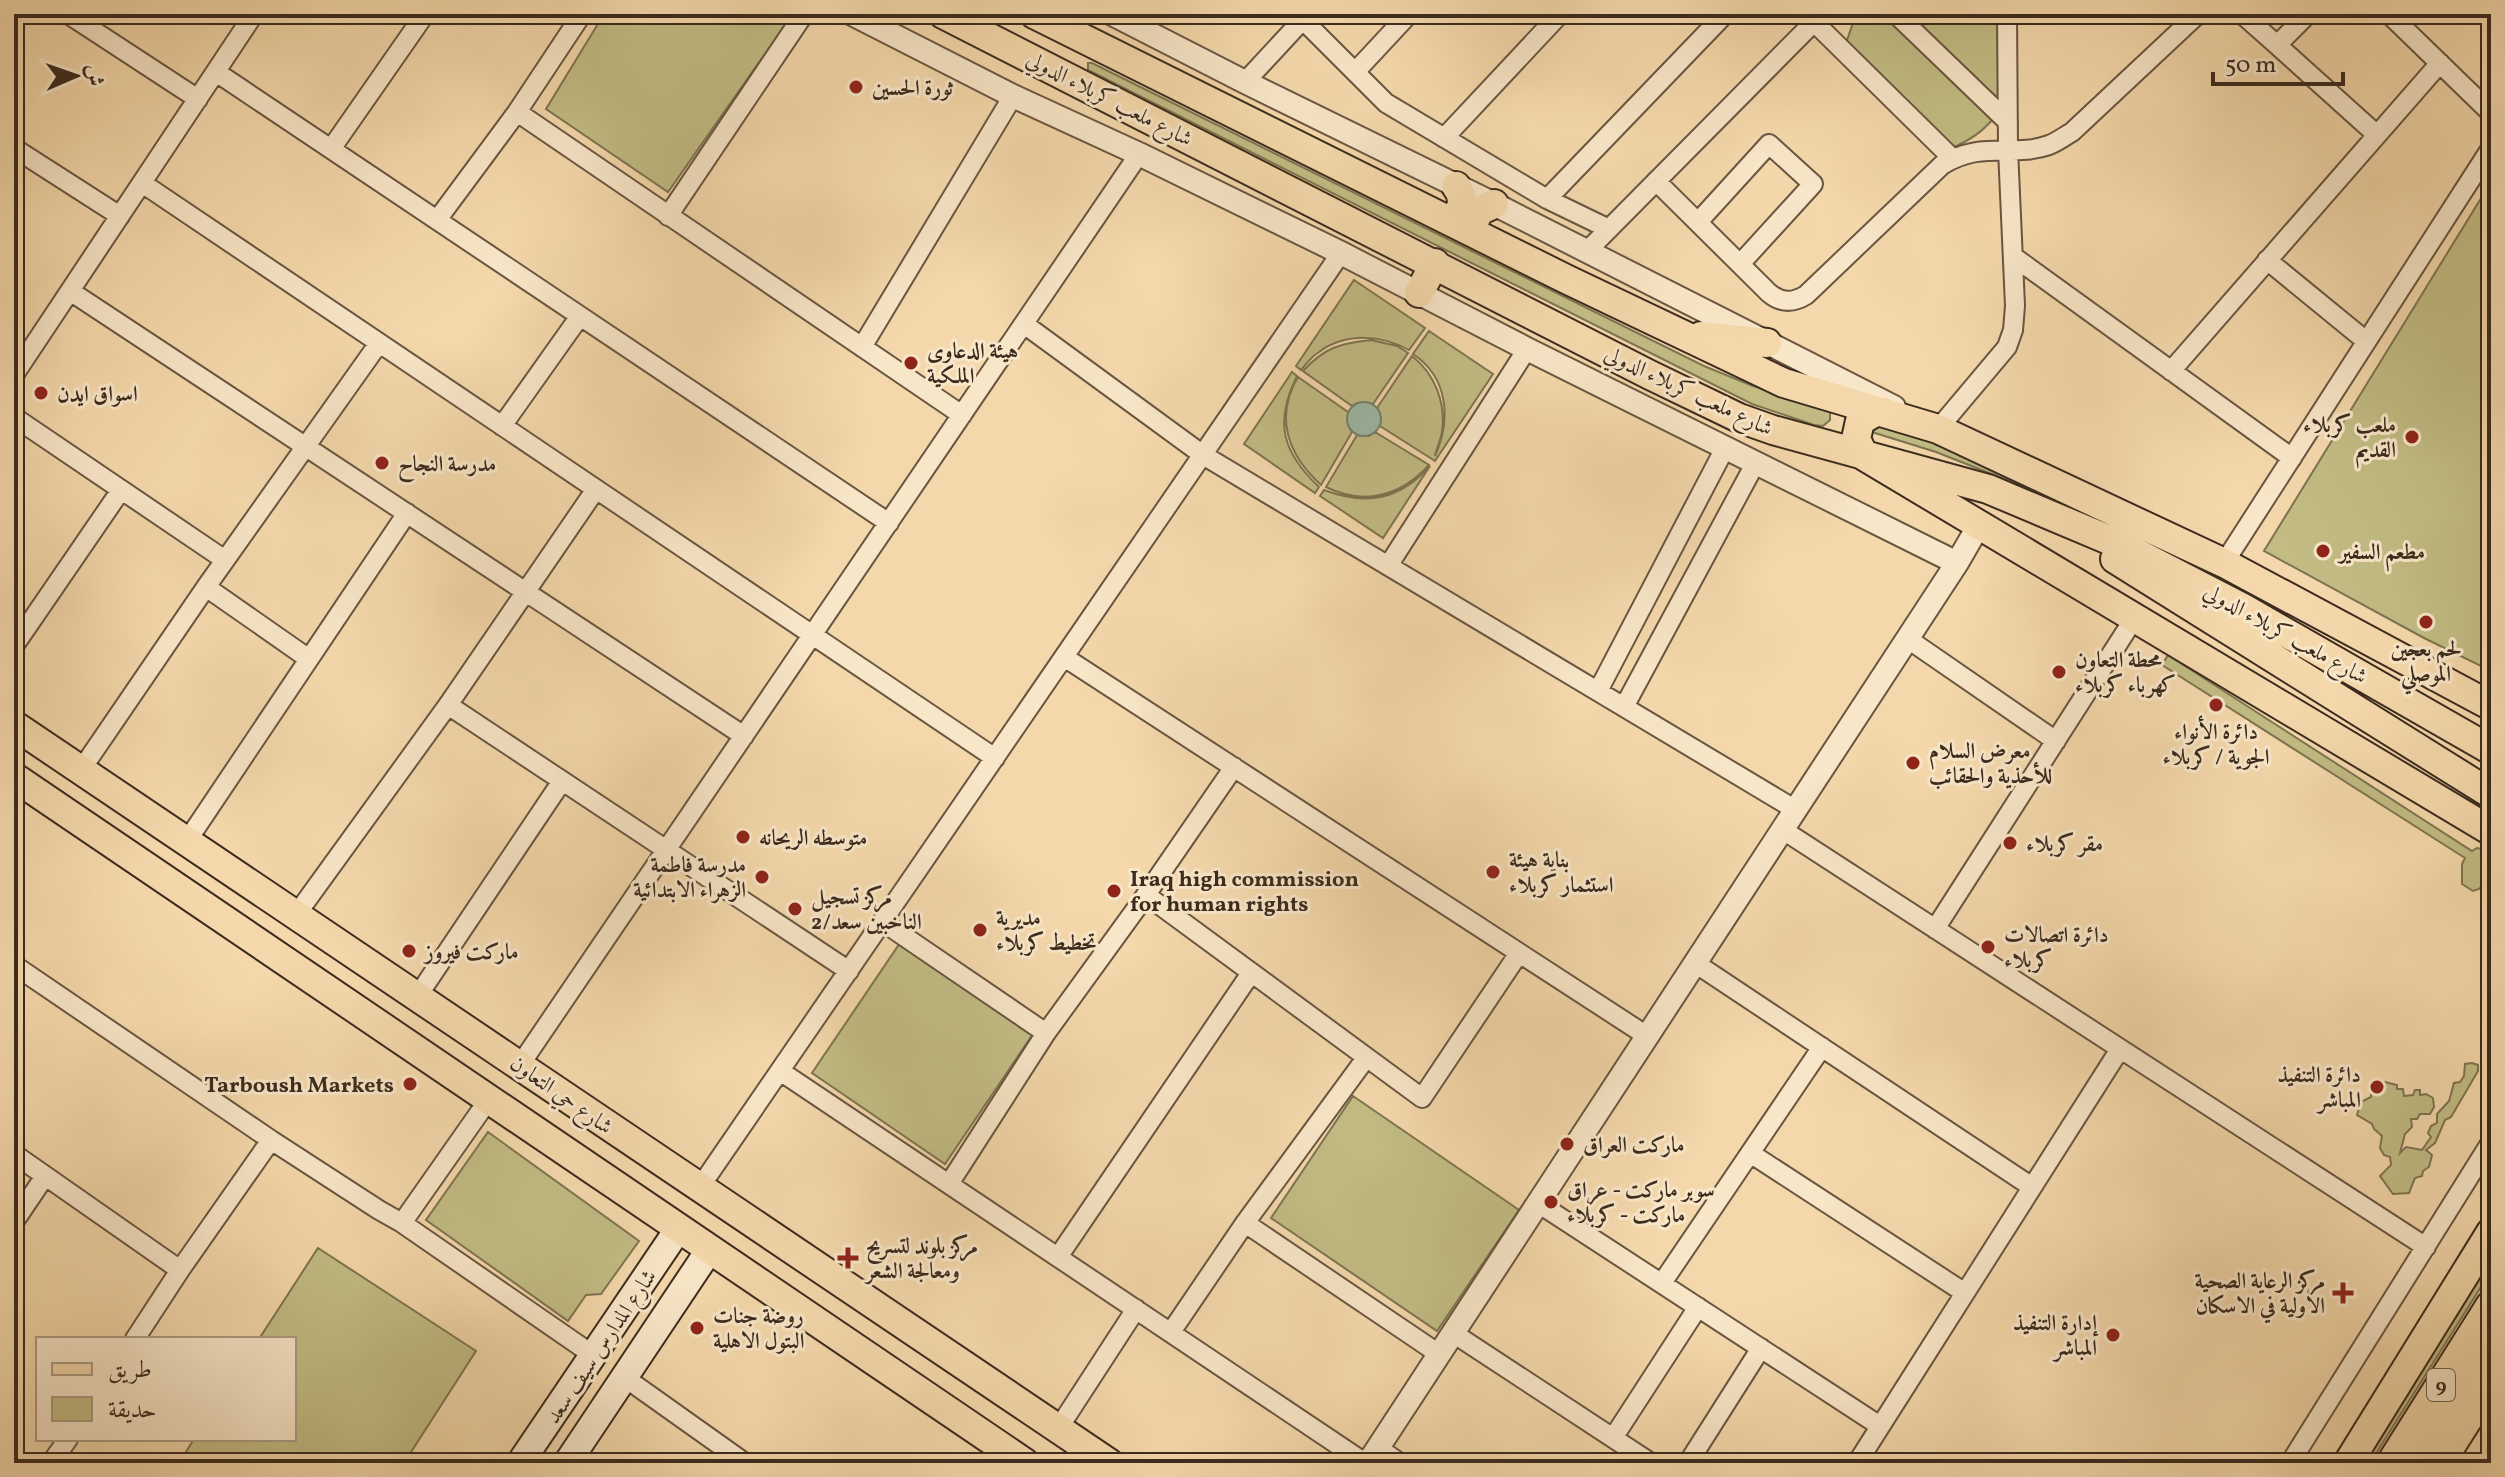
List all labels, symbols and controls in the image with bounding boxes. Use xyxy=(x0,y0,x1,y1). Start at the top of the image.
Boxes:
north arrow xyxy=(36,36,116,116)
scale bar xyxy=(2213,36,2343,86)
street label: شارع ملعب كربلاء الدولي xyxy=(1020,45,1197,156)
text: 50 m xyxy=(2225,49,2277,83)
text: ش xyxy=(78,64,109,87)
place label: ثورة الحسين xyxy=(872,74,954,105)
marker: ثورة الحسين xyxy=(847,78,865,96)
place label: هيئة الدعاوى الملكية xyxy=(927,337,1018,393)
street label: شارع ملعب كربلاء الدولي xyxy=(1598,340,1777,446)
marker: هيئة الدعاوى الملكية xyxy=(902,354,920,372)
place label: اسواق ايدن xyxy=(57,380,138,411)
marker: اسواق ايدن xyxy=(32,384,50,402)
place label: ملعب كربلاء القديم xyxy=(2303,411,2396,469)
marker: ملعب كربلاء القديم xyxy=(2403,428,2421,446)
place label: مدرسة النجاح xyxy=(398,450,496,483)
marker: مدرسة النجاح xyxy=(373,454,391,472)
place label: مطعم السفير xyxy=(2336,538,2425,572)
marker: مطعم السفير xyxy=(2314,542,2332,560)
street label: شارع ملعب كربلاء الدولي xyxy=(2197,577,2372,694)
marker: لحم بعجين الموصلي xyxy=(2417,613,2435,631)
place label: لحم بعجين الموصلي xyxy=(2391,635,2461,695)
place label: محطة التعاون كهرباء كربلاء xyxy=(2075,646,2176,702)
marker: محطة التعاون كهرباء كربلاء xyxy=(2050,663,2068,681)
marker: دائرة الأنواء الجوية / كربلاء xyxy=(2207,696,2225,714)
place label: دائرة الأنواء الجوية / كربلاء xyxy=(2163,715,2269,774)
place label: معرض السلام للأحذية والحقائب xyxy=(1929,737,2052,793)
marker: معرض السلام للأحذية والحقائب xyxy=(1904,754,1922,772)
place label: متوسطه الريحانه xyxy=(759,824,867,855)
marker: متوسطه الريحانه xyxy=(734,828,752,846)
place label: مقر كربلاء xyxy=(2026,830,2103,861)
marker: مقر كربلاء xyxy=(2001,834,2019,852)
place label: بناية هيئة استثمار كربلاء xyxy=(1509,846,1614,902)
place label: مدرسة فاطمة الزهراء الابتدائية xyxy=(633,851,746,907)
marker: بناية هيئة استثمار كربلاء xyxy=(1484,863,1502,881)
place label: Iraq high commission for human rights xyxy=(1130,865,1359,921)
marker: مدرسة فاطمة الزهراء الابتدائية xyxy=(753,868,771,886)
marker: Iraq high commission for human rights xyxy=(1105,882,1123,900)
place label: مركز تسجيل الناخبين سعد/2 xyxy=(811,883,922,939)
marker: مركز تسجيل الناخبين سعد/2 xyxy=(786,900,804,918)
place label: مديرية تخطيط كربلاء xyxy=(996,904,1097,960)
marker: مديرية تخطيط كربلاء xyxy=(971,921,989,939)
place label: دائرة اتصالات كربلاء xyxy=(2004,921,2109,977)
place label: ماركت فيروز xyxy=(422,938,519,969)
marker: دائرة اتصالات كربلاء xyxy=(1979,938,1997,956)
marker: ماركت فيروز xyxy=(400,942,418,960)
street label: شارع حي التعاون xyxy=(502,1049,618,1144)
place label: دائرة التنفيذ المباشر xyxy=(2277,1061,2361,1117)
place label: Tarboush Markets xyxy=(204,1071,394,1102)
marker: Tarboush Markets xyxy=(401,1075,419,1093)
marker: دائرة التنفيذ المباشر xyxy=(2368,1078,2386,1096)
place label: ماركت العراق xyxy=(1583,1131,1685,1162)
marker: ماركت العراق xyxy=(1558,1135,1576,1153)
place label: سوبر ماركت - عراق ماركت - كربلاء xyxy=(1567,1176,1715,1232)
marker: سوبر ماركت - عراق ماركت - كربلاء xyxy=(1542,1193,1560,1211)
place label: مركز بلوند لتسريح ومعالجة الشعر xyxy=(864,1232,978,1288)
marker: مركز بلوند لتسريح ومعالجة الشعر xyxy=(837,1247,859,1269)
street label: شارع المدارس سيف سعد xyxy=(539,1264,666,1431)
place label: مركز الرعاية الصحية الاولية في الاسكان xyxy=(2195,1267,2325,1324)
marker: مركز الرعاية الصحية الاولية في الاسكان xyxy=(2332,1282,2354,1304)
place label: روضة جنات البتول الاهلية xyxy=(713,1302,805,1358)
place label: إدارة التنفيذ المباشر xyxy=(2013,1309,2099,1365)
marker: روضة جنات البتول الاهلية xyxy=(688,1319,706,1337)
marker: إدارة التنفيذ المباشر xyxy=(2104,1326,2122,1344)
legend xyxy=(36,1337,296,1441)
text: طريق xyxy=(108,1354,152,1388)
road number: 9 xyxy=(2427,1369,2455,1401)
text: حديقة xyxy=(108,1394,157,1428)

